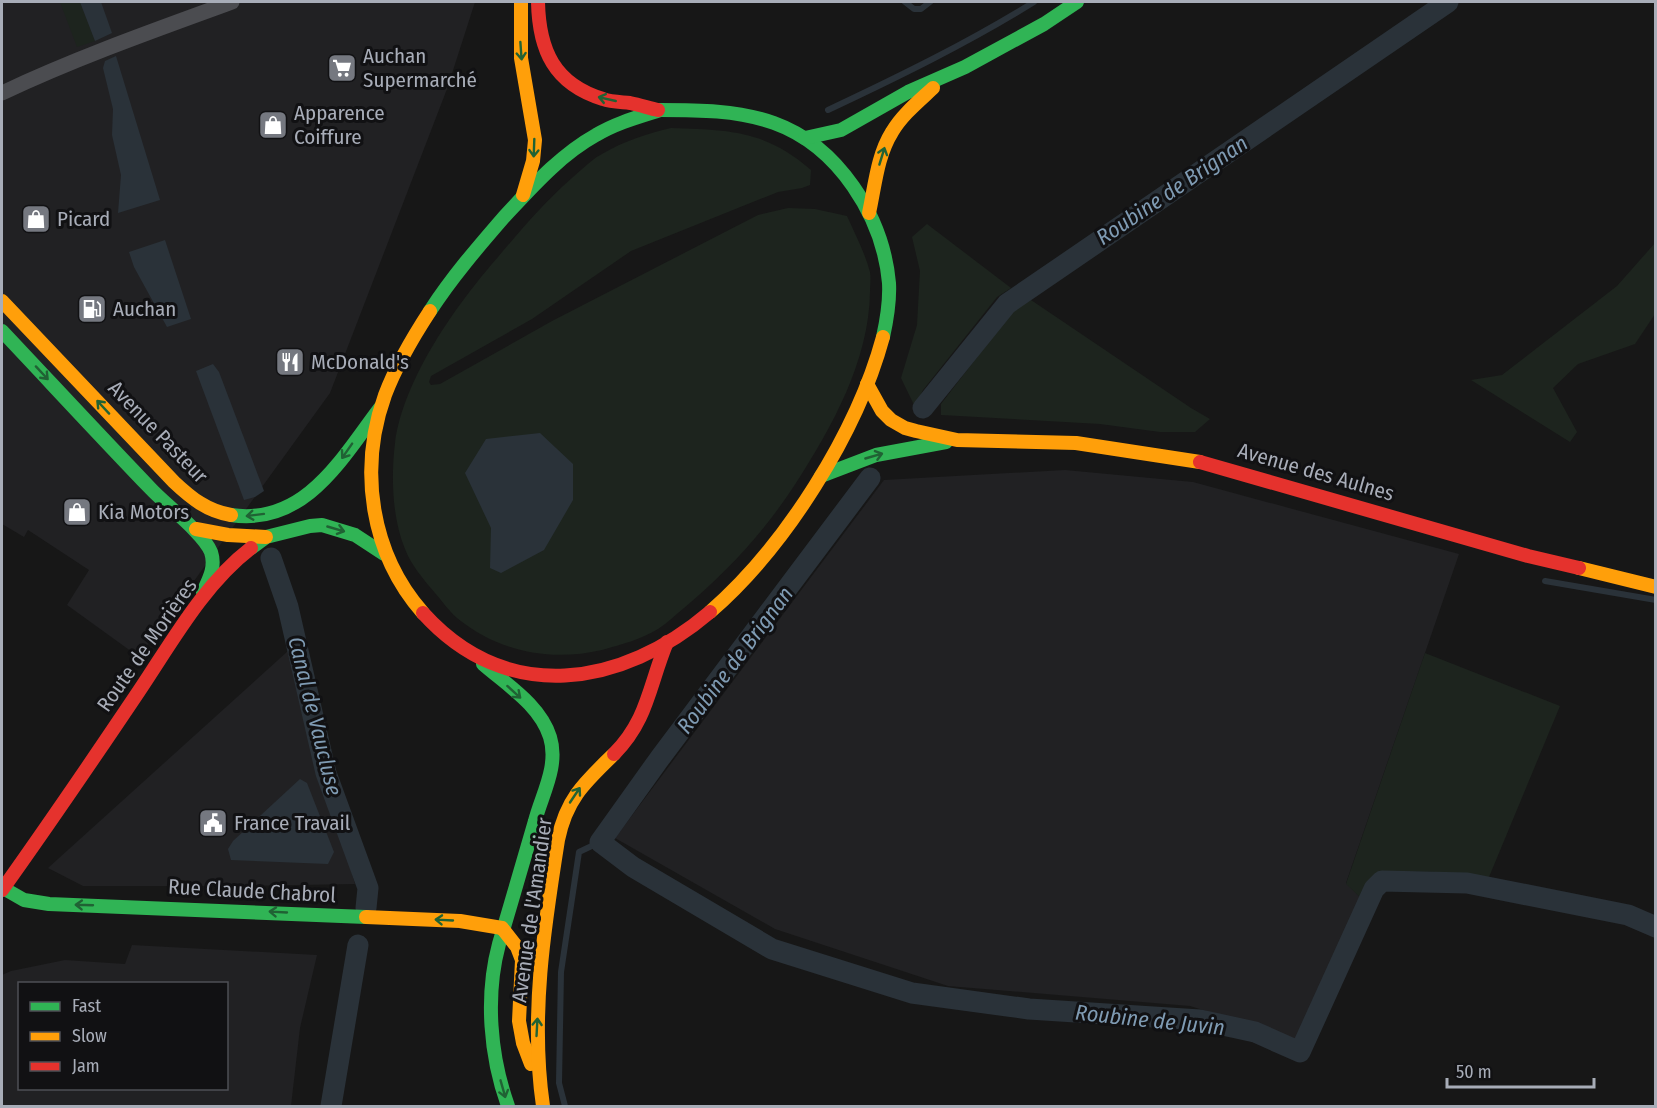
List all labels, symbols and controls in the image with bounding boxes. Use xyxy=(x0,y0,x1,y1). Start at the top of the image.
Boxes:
one-way arrow xyxy=(516,40,527,60)
place label: Auchan Supermarché xyxy=(363,43,477,93)
supermarket icon: Auchan Supermarché xyxy=(326,52,358,84)
one-way arrow xyxy=(598,93,617,105)
place label: Apparence Coiffure xyxy=(294,100,385,150)
shop icon: Apparence Coiffure xyxy=(257,109,289,141)
water label: Roubine de Brignan xyxy=(1091,129,1253,251)
one-way arrow xyxy=(528,138,539,158)
one-way arrow xyxy=(877,147,888,166)
shop icon: Picard xyxy=(20,203,52,235)
place label: Picard xyxy=(57,206,110,232)
fuel station icon: Auchan xyxy=(76,293,108,325)
place label: Auchan xyxy=(113,296,176,322)
restaurant icon: McDonald's xyxy=(274,346,306,378)
place label: McDonald's xyxy=(311,349,409,375)
one-way arrow xyxy=(35,365,49,380)
street label: Avenue Pasteur xyxy=(103,375,214,489)
one-way arrow xyxy=(96,399,110,414)
street label: Avenue des Aulnes xyxy=(1235,437,1397,507)
one-way arrow xyxy=(341,443,353,459)
one-way arrow xyxy=(864,450,883,461)
shop icon: Kia Motors xyxy=(61,496,93,528)
place label: Kia Motors xyxy=(98,499,189,525)
one-way arrow xyxy=(246,510,265,521)
one-way arrow xyxy=(326,524,345,535)
street label: Route de Morières xyxy=(91,573,203,717)
water label: Roubine de Brignan xyxy=(671,581,799,739)
water label: Canal de Vaucluse xyxy=(282,634,348,798)
one-way arrow xyxy=(506,685,521,699)
one-way arrow xyxy=(569,788,581,804)
public building icon: France Travail xyxy=(197,807,229,839)
place label: France Travail xyxy=(234,810,351,836)
street label: Avenue de l'Amandier xyxy=(506,815,558,1004)
street label: Rue Claude Chabrol xyxy=(168,874,337,908)
one-way arrow xyxy=(74,899,94,910)
one-way arrow xyxy=(269,907,289,918)
one-way arrow xyxy=(435,915,455,926)
legend xyxy=(18,982,228,1090)
text: Fast xyxy=(72,995,101,1017)
water label: Roubine de Juvin xyxy=(1074,999,1226,1041)
one-way arrow xyxy=(532,1018,543,1038)
text: Slow xyxy=(72,1025,107,1047)
scale bar xyxy=(1447,1051,1594,1089)
text: Jam xyxy=(72,1055,100,1077)
text: 50 m xyxy=(1456,1061,1492,1083)
one-way arrow xyxy=(498,1079,509,1098)

